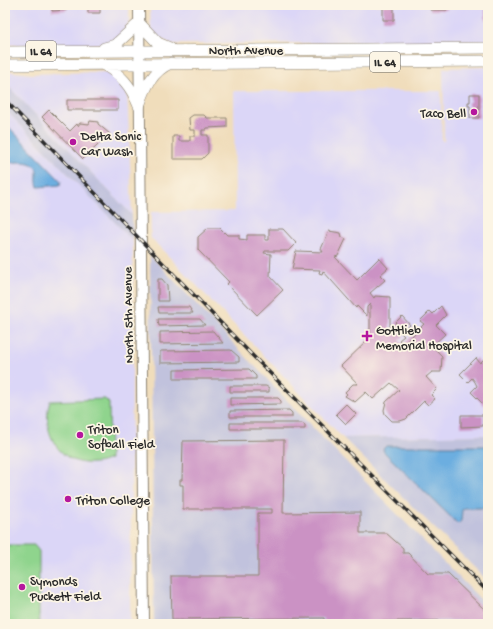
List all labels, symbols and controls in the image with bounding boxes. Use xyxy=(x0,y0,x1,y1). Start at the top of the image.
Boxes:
road number: IL 64 xyxy=(26,41,56,61)
street label: North Avenue xyxy=(209,44,283,59)
road number: IL 64 xyxy=(370,52,400,72)
place label: Taco Bell xyxy=(419,107,466,122)
marker: Taco Bell xyxy=(469,107,479,117)
place label: Delta Sonic Car Wash xyxy=(80,130,141,160)
marker: Delta Sonic Car Wash xyxy=(68,137,78,147)
street label: North 5th Avenue xyxy=(121,266,138,363)
place label: Gottlieb Memorial Hospital xyxy=(376,324,472,354)
marker: Gottlieb Memorial Hospital xyxy=(361,330,373,342)
place label: Triton Sofball Field xyxy=(87,423,156,453)
marker: Triton Sofball Field xyxy=(75,430,85,440)
marker: Triton College xyxy=(63,494,73,504)
place label: Triton College xyxy=(75,494,150,509)
place label: Symonds Puckett Field xyxy=(29,575,102,605)
marker: Symonds Puckett Field xyxy=(17,582,27,592)

